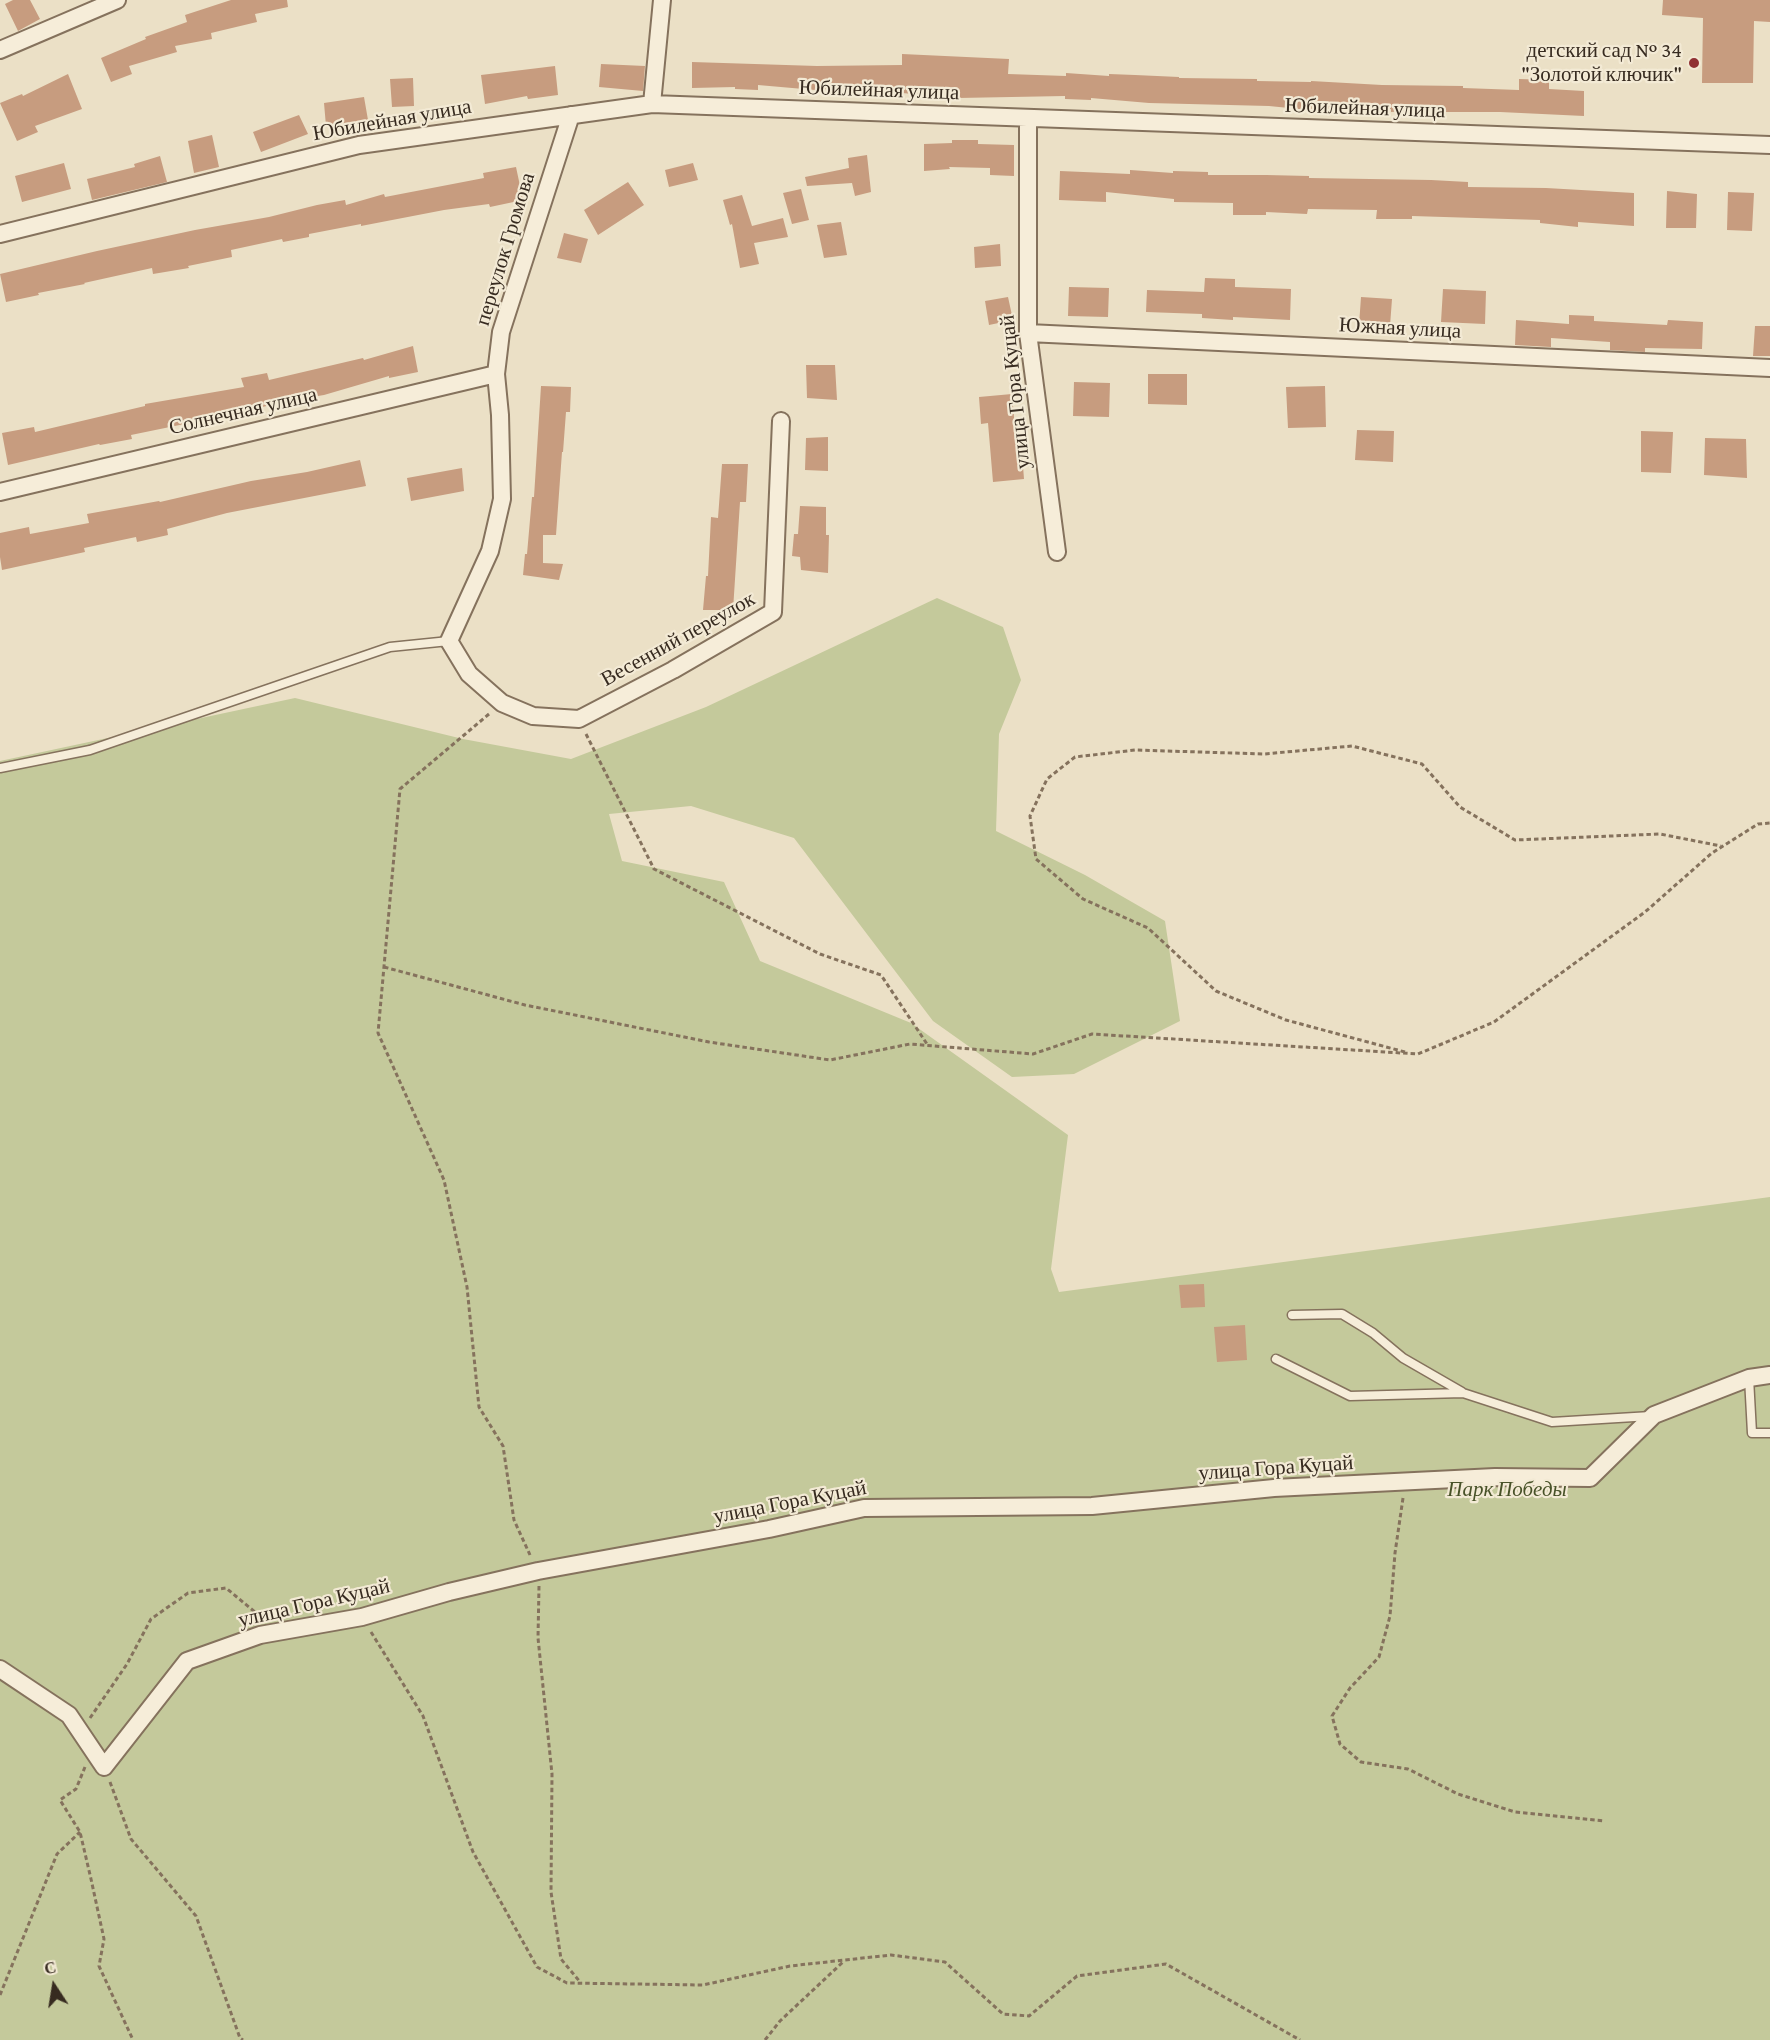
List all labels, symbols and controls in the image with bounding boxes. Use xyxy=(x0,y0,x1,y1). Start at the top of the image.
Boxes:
place label: детский сад № 34 "Золотой ключик" xyxy=(1521,38,1682,88)
marker: детский сад № 34 "Золотой ключик" xyxy=(1687,56,1701,70)
street label: Юбилейная улица xyxy=(798,75,960,105)
street label: Юбилейная улица xyxy=(1284,93,1446,123)
street label: Юбилейная улица xyxy=(311,94,473,146)
street label: переулок Громова xyxy=(470,169,540,329)
street label: Южная улица xyxy=(1338,312,1462,344)
street label: улица Гора Куцай xyxy=(994,314,1036,470)
street label: Солнечная улица xyxy=(166,382,320,440)
street label: Весенний переулок xyxy=(597,586,759,692)
street label: улица Гора Куцай xyxy=(1198,1450,1354,1486)
street label: улица Гора Куцай xyxy=(711,1475,869,1529)
park label: Парк Победы xyxy=(1447,1477,1567,1503)
street label: улица Гора Куцай xyxy=(236,1573,392,1633)
north arrow xyxy=(24,1956,84,2016)
text: С xyxy=(43,1958,58,1977)

